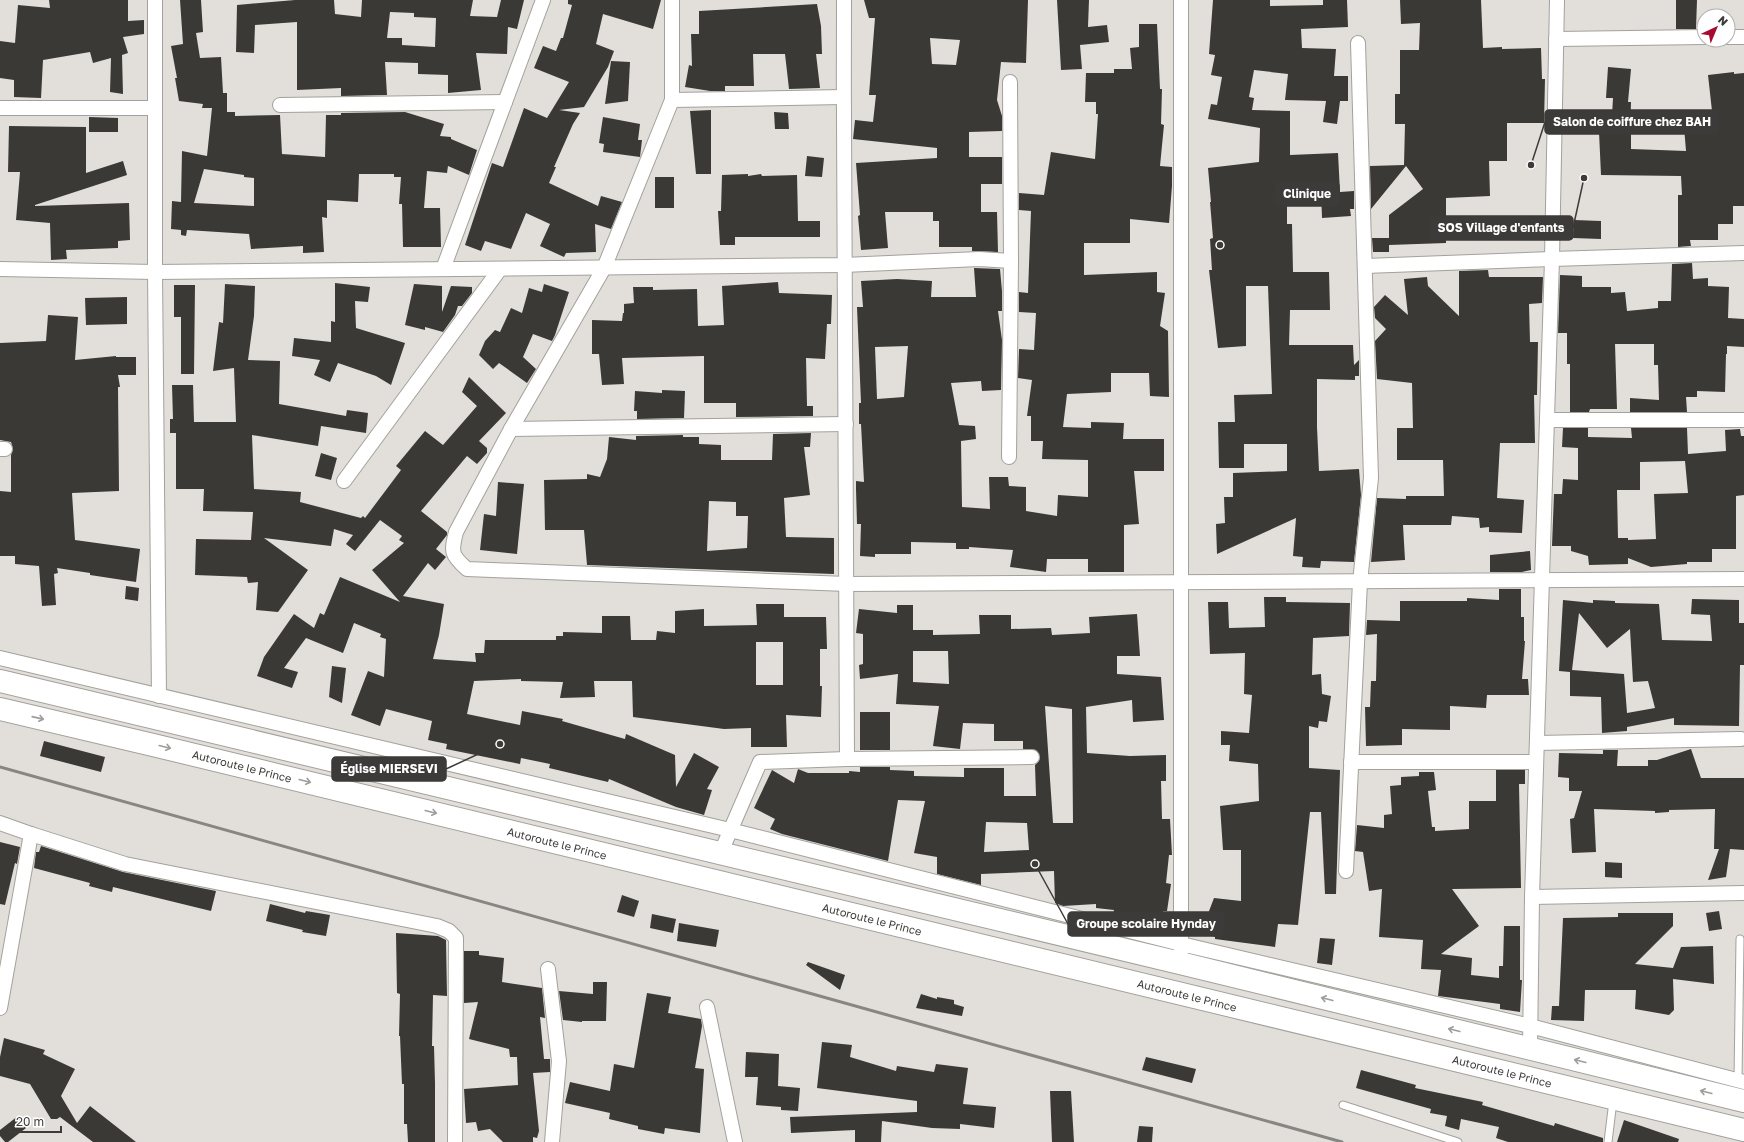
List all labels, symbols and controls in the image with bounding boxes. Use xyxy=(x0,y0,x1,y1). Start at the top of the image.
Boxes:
north arrow xyxy=(1696,8,1736,48)
text: N xyxy=(1716,13,1731,28)
callout: Salon de coiffure chez BAH xyxy=(1545,110,1719,134)
text: Salon de coiffure chez BAH xyxy=(1553,114,1711,129)
callout: Clinique xyxy=(1275,182,1339,206)
text: Clinique xyxy=(1283,186,1331,201)
callout: SOS Village d'enfants xyxy=(1430,216,1573,240)
text: SOS Village d'enfants xyxy=(1438,220,1565,235)
one-way arrow xyxy=(31,714,44,722)
one-way arrow xyxy=(158,744,171,752)
street label: Autoroute le Prince xyxy=(191,747,293,785)
callout: Église MIERSEVI xyxy=(332,757,446,781)
text: Église MIERSEVI xyxy=(340,761,438,776)
one-way arrow xyxy=(298,778,311,786)
one-way arrow xyxy=(424,809,437,816)
street label: Autoroute le Prince xyxy=(506,824,608,862)
street label: Autoroute le Prince xyxy=(821,900,923,938)
callout: Groupe scolaire Hynday xyxy=(1068,912,1224,936)
text: Groupe scolaire Hynday xyxy=(1076,916,1217,931)
street label: Autoroute le Prince xyxy=(1136,976,1238,1014)
one-way arrow xyxy=(1321,994,1334,1002)
one-way arrow xyxy=(1447,1026,1460,1033)
street label: Autoroute le Prince xyxy=(1451,1052,1553,1090)
one-way arrow xyxy=(1574,1057,1587,1064)
one-way arrow xyxy=(1700,1087,1713,1095)
scale bar xyxy=(10,1108,61,1134)
text: 20 m xyxy=(16,1114,44,1129)

